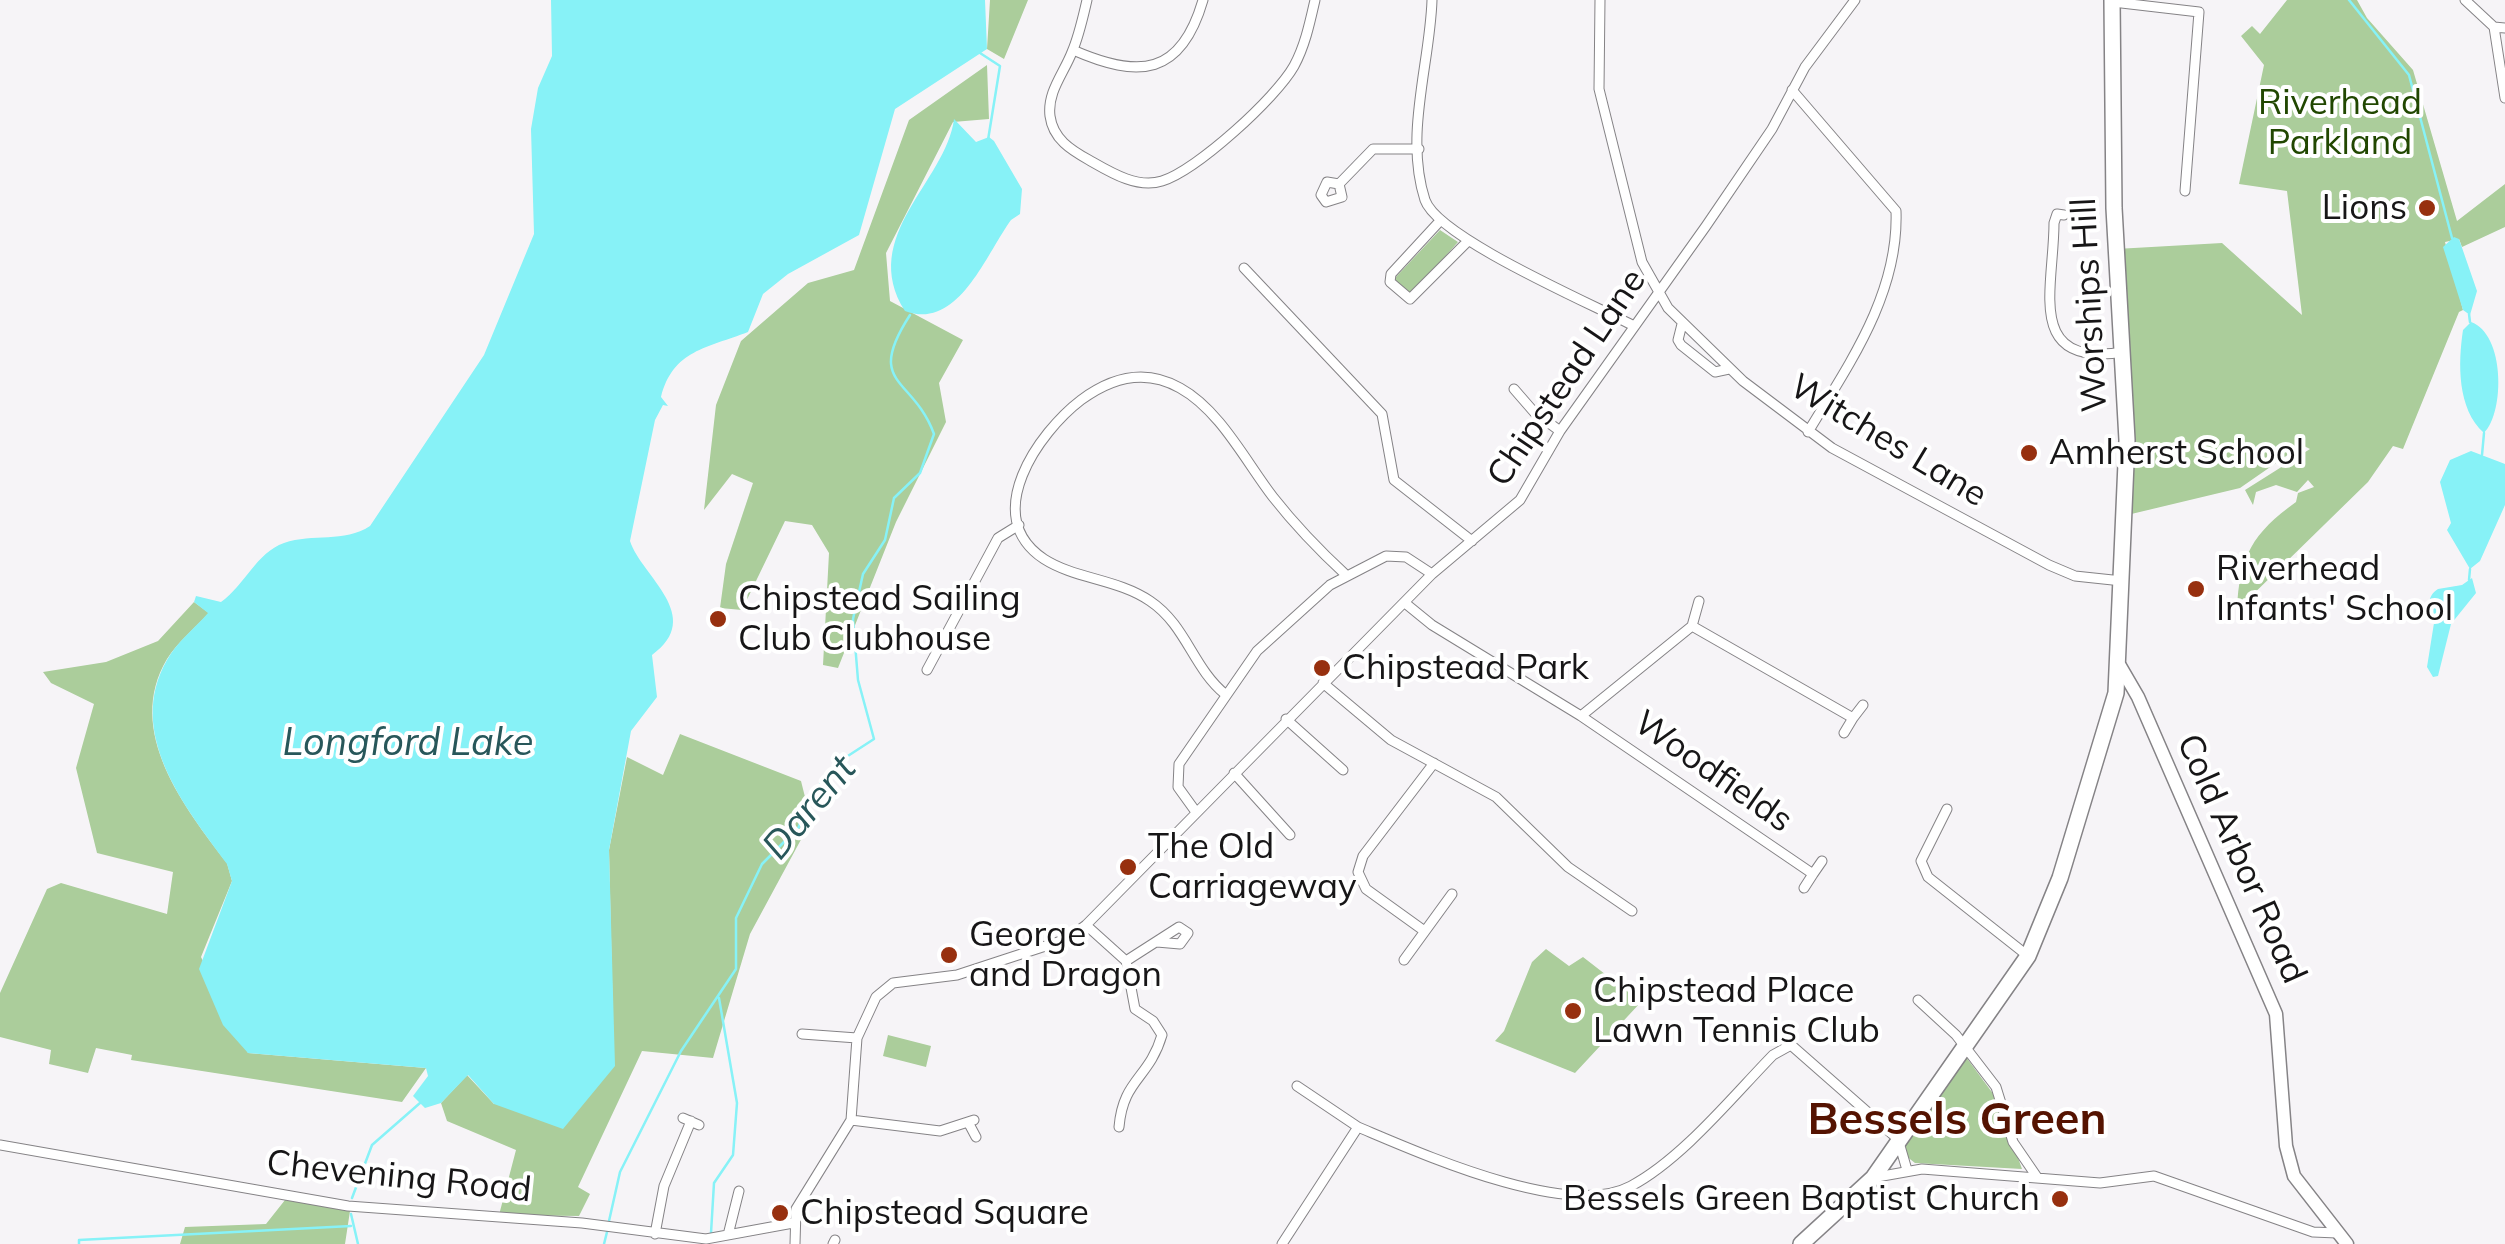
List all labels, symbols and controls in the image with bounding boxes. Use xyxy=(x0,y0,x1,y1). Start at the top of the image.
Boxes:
park label: Riverhead Parkland xyxy=(2258,82,2422,164)
place label: Lions xyxy=(2322,187,2407,229)
street label: Worships Hill xyxy=(2063,197,2117,413)
marker: Lions xyxy=(2416,197,2438,219)
street label: Chipstead Lane xyxy=(1479,261,1655,495)
street label: Witches Lane xyxy=(1782,366,1994,516)
place label: Amherst School xyxy=(2049,432,2304,474)
marker: Amherst School xyxy=(2018,442,2040,464)
place label: Riverhead Infants' School xyxy=(2216,548,2453,630)
place label: Chipstead Sailing Club Clubhouse xyxy=(738,578,1021,660)
marker: Riverhead Infants' School xyxy=(2185,578,2207,600)
marker: Chipstead Sailing Club Clubhouse xyxy=(707,608,729,630)
place label: Chipstead Park xyxy=(1342,647,1589,689)
marker: Chipstead Park xyxy=(1311,657,1333,679)
street label: Woodfields xyxy=(1626,702,1800,842)
water label: Longford Lake xyxy=(283,721,533,767)
street label: Cold Arbor Road xyxy=(2167,728,2315,990)
water label: Darent xyxy=(754,747,866,869)
place label: The Old Carriageway xyxy=(1148,826,1357,908)
marker: The Old Carriageway xyxy=(1117,856,1139,878)
place label: George and Dragon xyxy=(969,914,1162,996)
marker: George and Dragon xyxy=(938,944,960,966)
place label: Chipstead Place Lawn Tennis Club xyxy=(1593,970,1880,1052)
marker: Chipstead Place Lawn Tennis Club xyxy=(1562,1000,1584,1022)
district label: Bessels Green xyxy=(1807,1093,2107,1147)
street label: Chevening Road xyxy=(265,1142,533,1212)
place label: Bessels Green Baptist Church xyxy=(1563,1178,2040,1220)
marker: Bessels Green Baptist Church xyxy=(2049,1188,2071,1210)
place label: Chipstead Square xyxy=(800,1192,1089,1234)
marker: Chipstead Square xyxy=(769,1202,791,1224)

